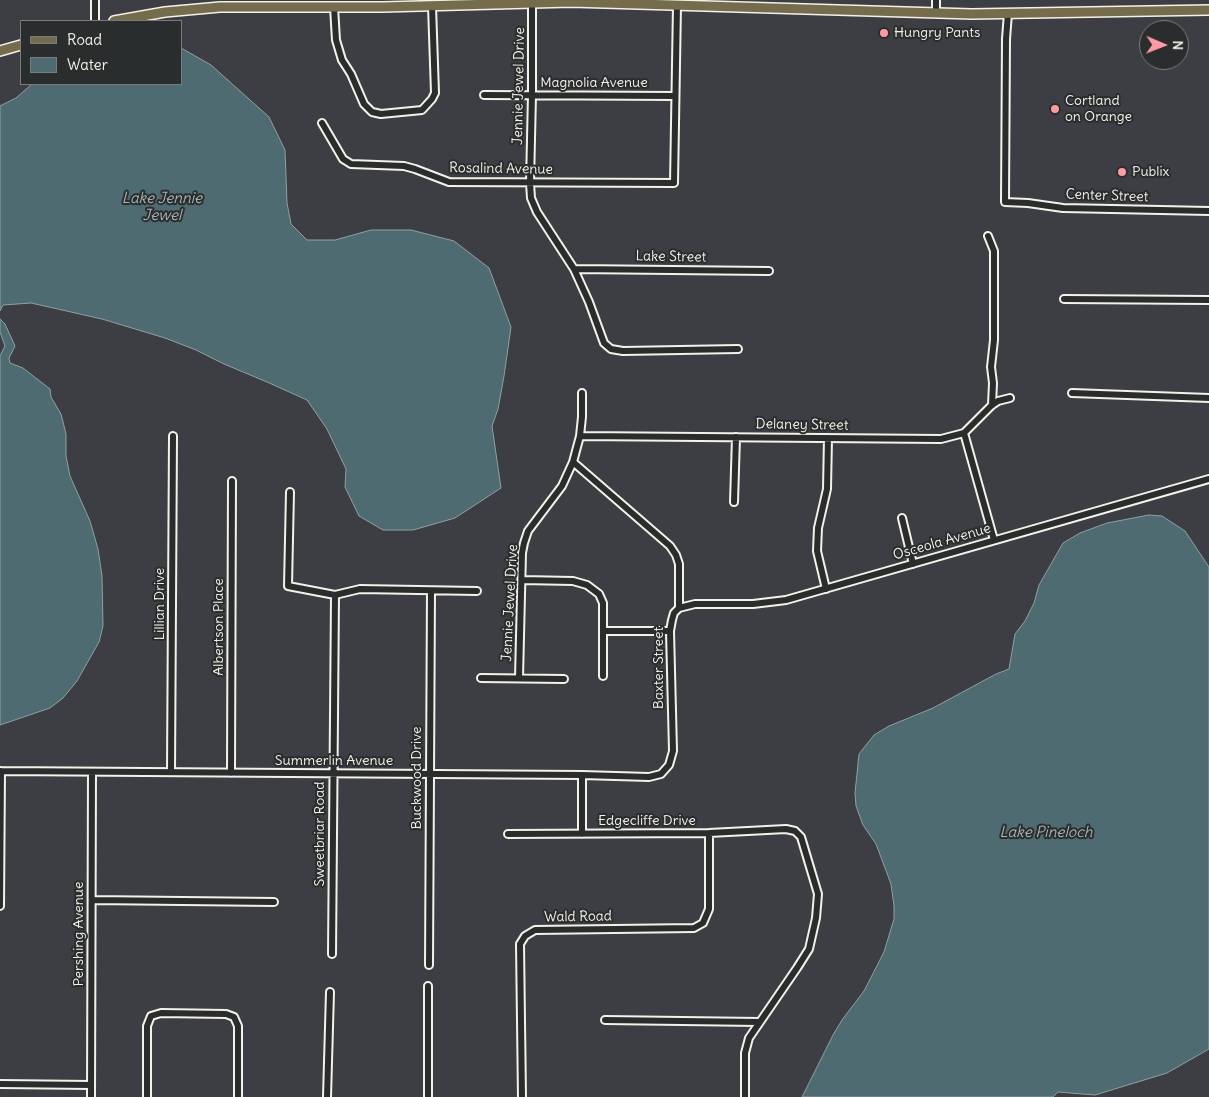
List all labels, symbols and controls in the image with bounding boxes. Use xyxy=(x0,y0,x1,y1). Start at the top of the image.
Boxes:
legend xyxy=(20,20,182,85)
north arrow xyxy=(1139,20,1189,70)
place label: Hungry Pants xyxy=(894,25,980,41)
street label: Jennie Jewel Drive xyxy=(510,27,528,145)
marker: Hungry Pants xyxy=(878,27,890,39)
text: Road xyxy=(67,30,102,49)
text: N xyxy=(1169,40,1187,50)
text: Water xyxy=(67,55,108,74)
street label: Magnolia Avenue xyxy=(540,75,648,91)
place label: Cortland on Orange xyxy=(1065,93,1132,125)
marker: Cortland on Orange xyxy=(1049,103,1061,115)
street label: Rosalind Avenue xyxy=(449,160,553,178)
place label: Publix xyxy=(1132,164,1169,180)
marker: Publix xyxy=(1116,166,1128,178)
street label: Center Street xyxy=(1065,186,1149,206)
water label: Lake Jennie Jewel xyxy=(122,190,202,225)
street label: Lake Street xyxy=(635,248,707,266)
street label: Delaney Street xyxy=(755,416,849,434)
street label: Osceola Avenue xyxy=(891,520,993,564)
street label: Jennie Jewel Drive xyxy=(499,544,521,662)
street label: Lillian Drive xyxy=(152,568,168,640)
street label: Albertson Place xyxy=(211,578,227,676)
street label: Baxter Street xyxy=(651,627,667,709)
street label: Buckwood Drive xyxy=(409,727,425,829)
street label: Summerlin Avenue xyxy=(275,753,393,769)
street label: Sweetbriar Road xyxy=(312,782,328,886)
street label: Edgecliffe Drive xyxy=(598,813,696,829)
water label: Lake Pineloch xyxy=(999,824,1093,842)
street label: Pershing Avenue xyxy=(71,882,87,986)
street label: Wald Road xyxy=(544,908,612,926)

